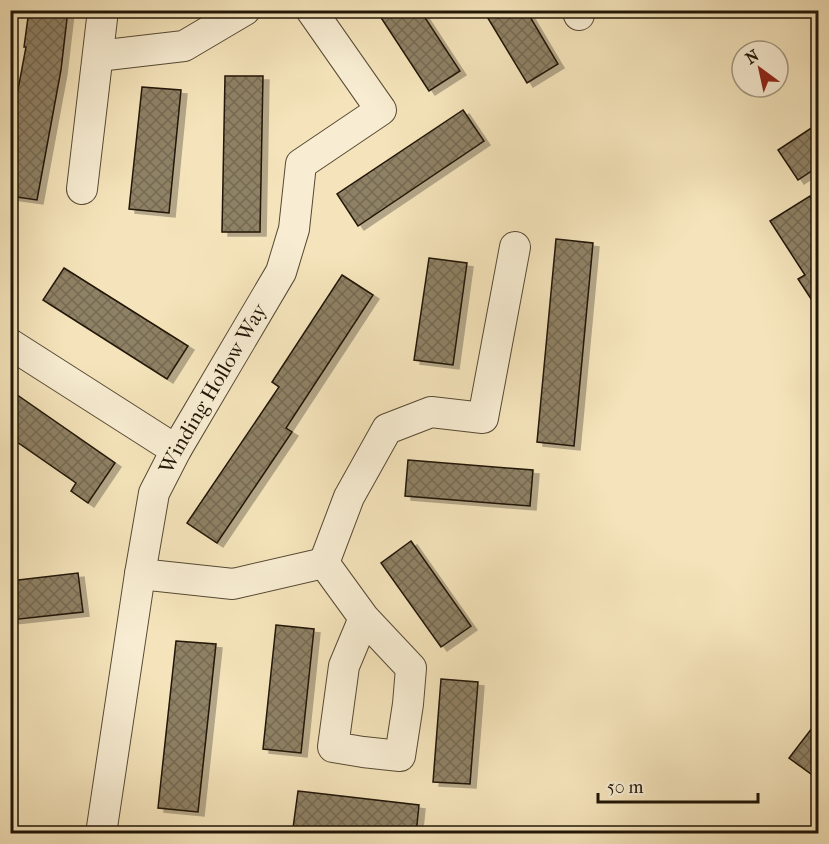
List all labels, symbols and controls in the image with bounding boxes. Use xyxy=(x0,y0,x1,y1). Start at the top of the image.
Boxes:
north arrow xyxy=(730,39,790,99)
text: N xyxy=(742,45,763,68)
street label: Winding Hollow Way xyxy=(154,298,272,478)
scale bar xyxy=(598,766,758,804)
text: 50 m xyxy=(607,777,644,798)

